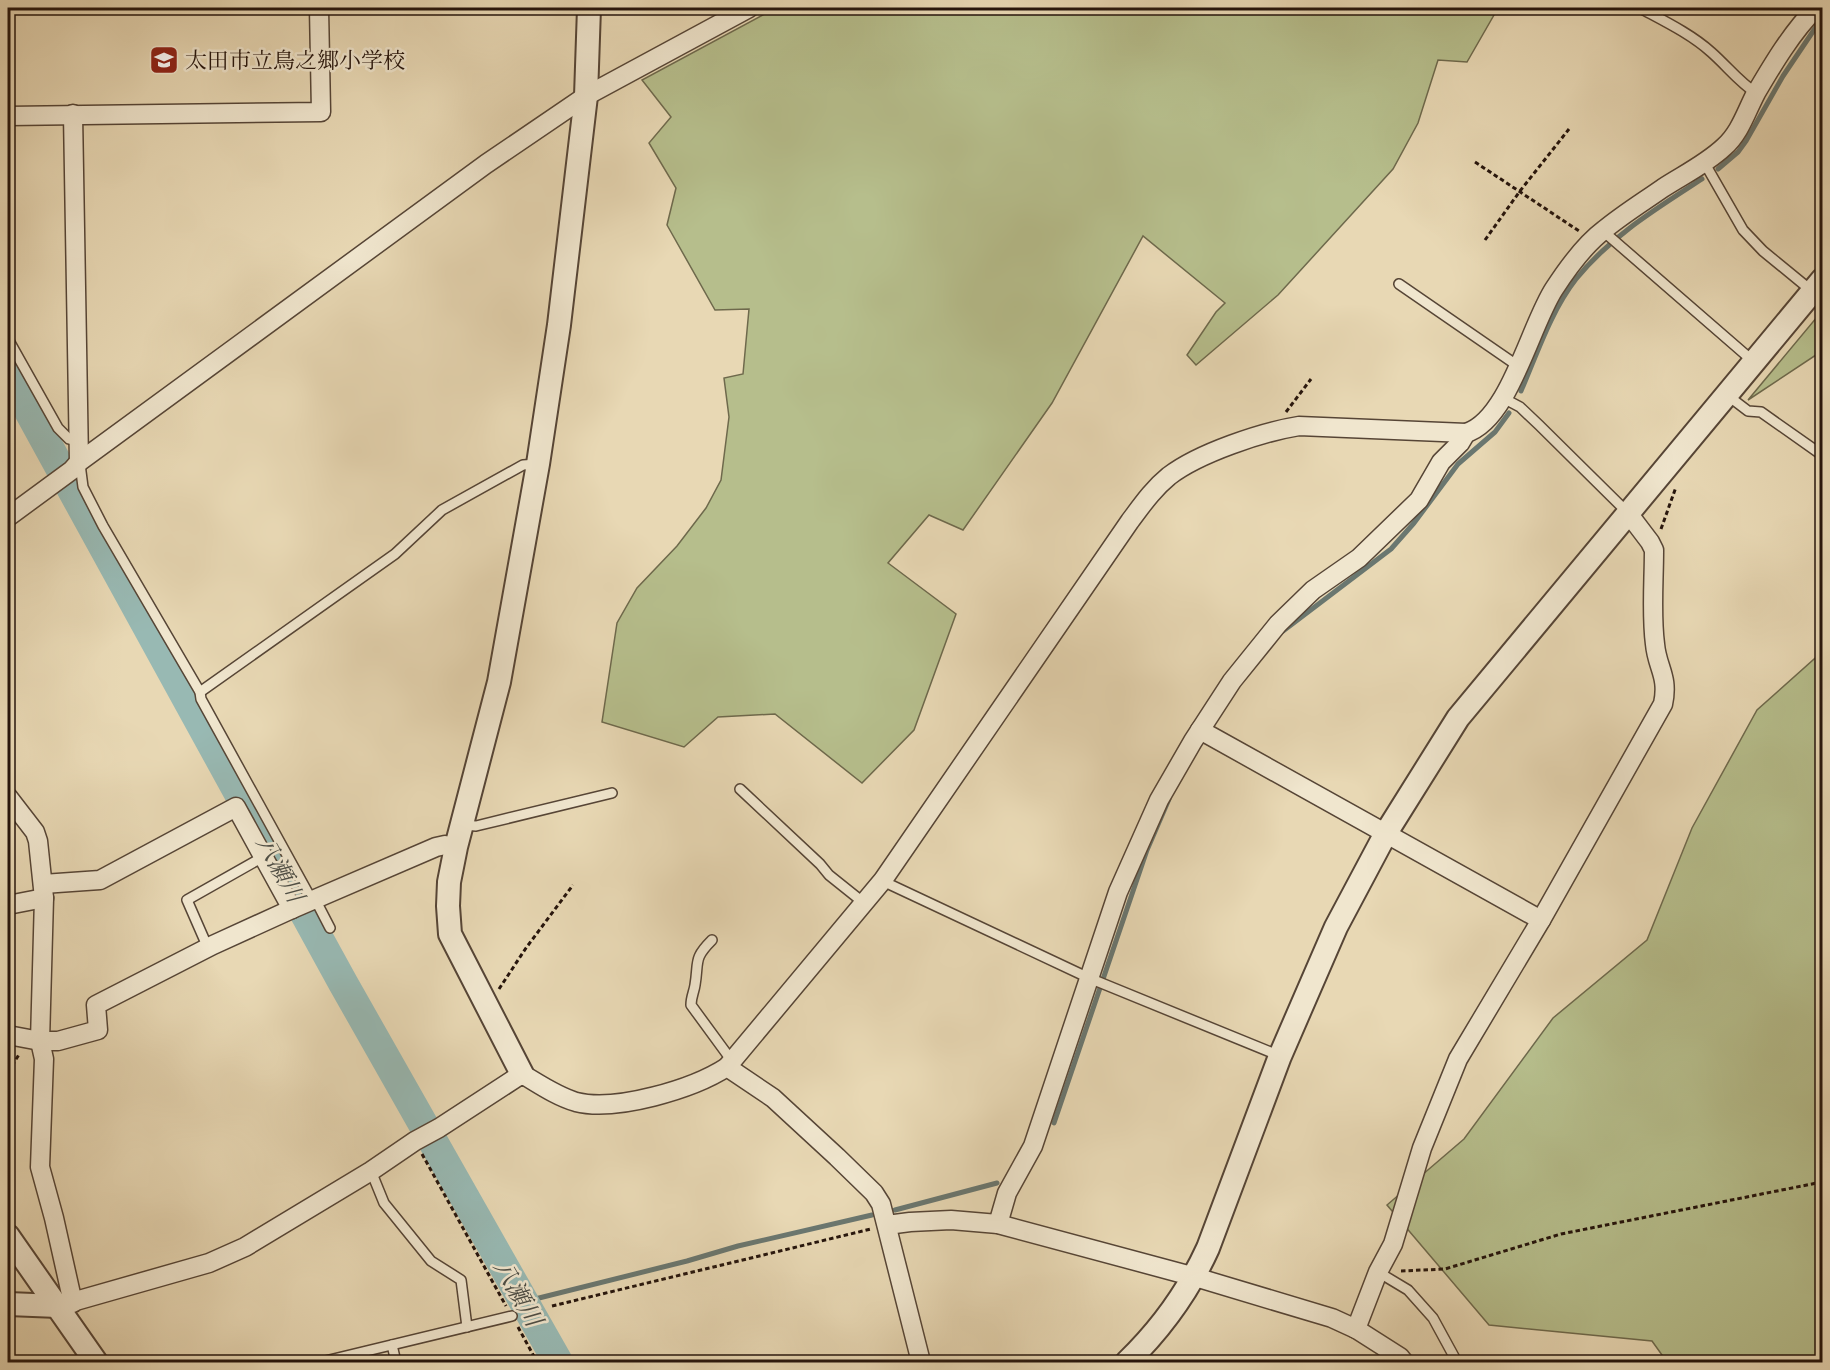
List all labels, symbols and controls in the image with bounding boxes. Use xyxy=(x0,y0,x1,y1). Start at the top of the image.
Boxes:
school or university icon: 太田市立鳥之郷小学校 xyxy=(148,44,180,76)
place label: 太田市立鳥之郷小学校 xyxy=(185,47,405,78)
water label: 八瀬川 xyxy=(246,830,312,912)
water label: 八瀬川 xyxy=(484,1254,550,1336)

